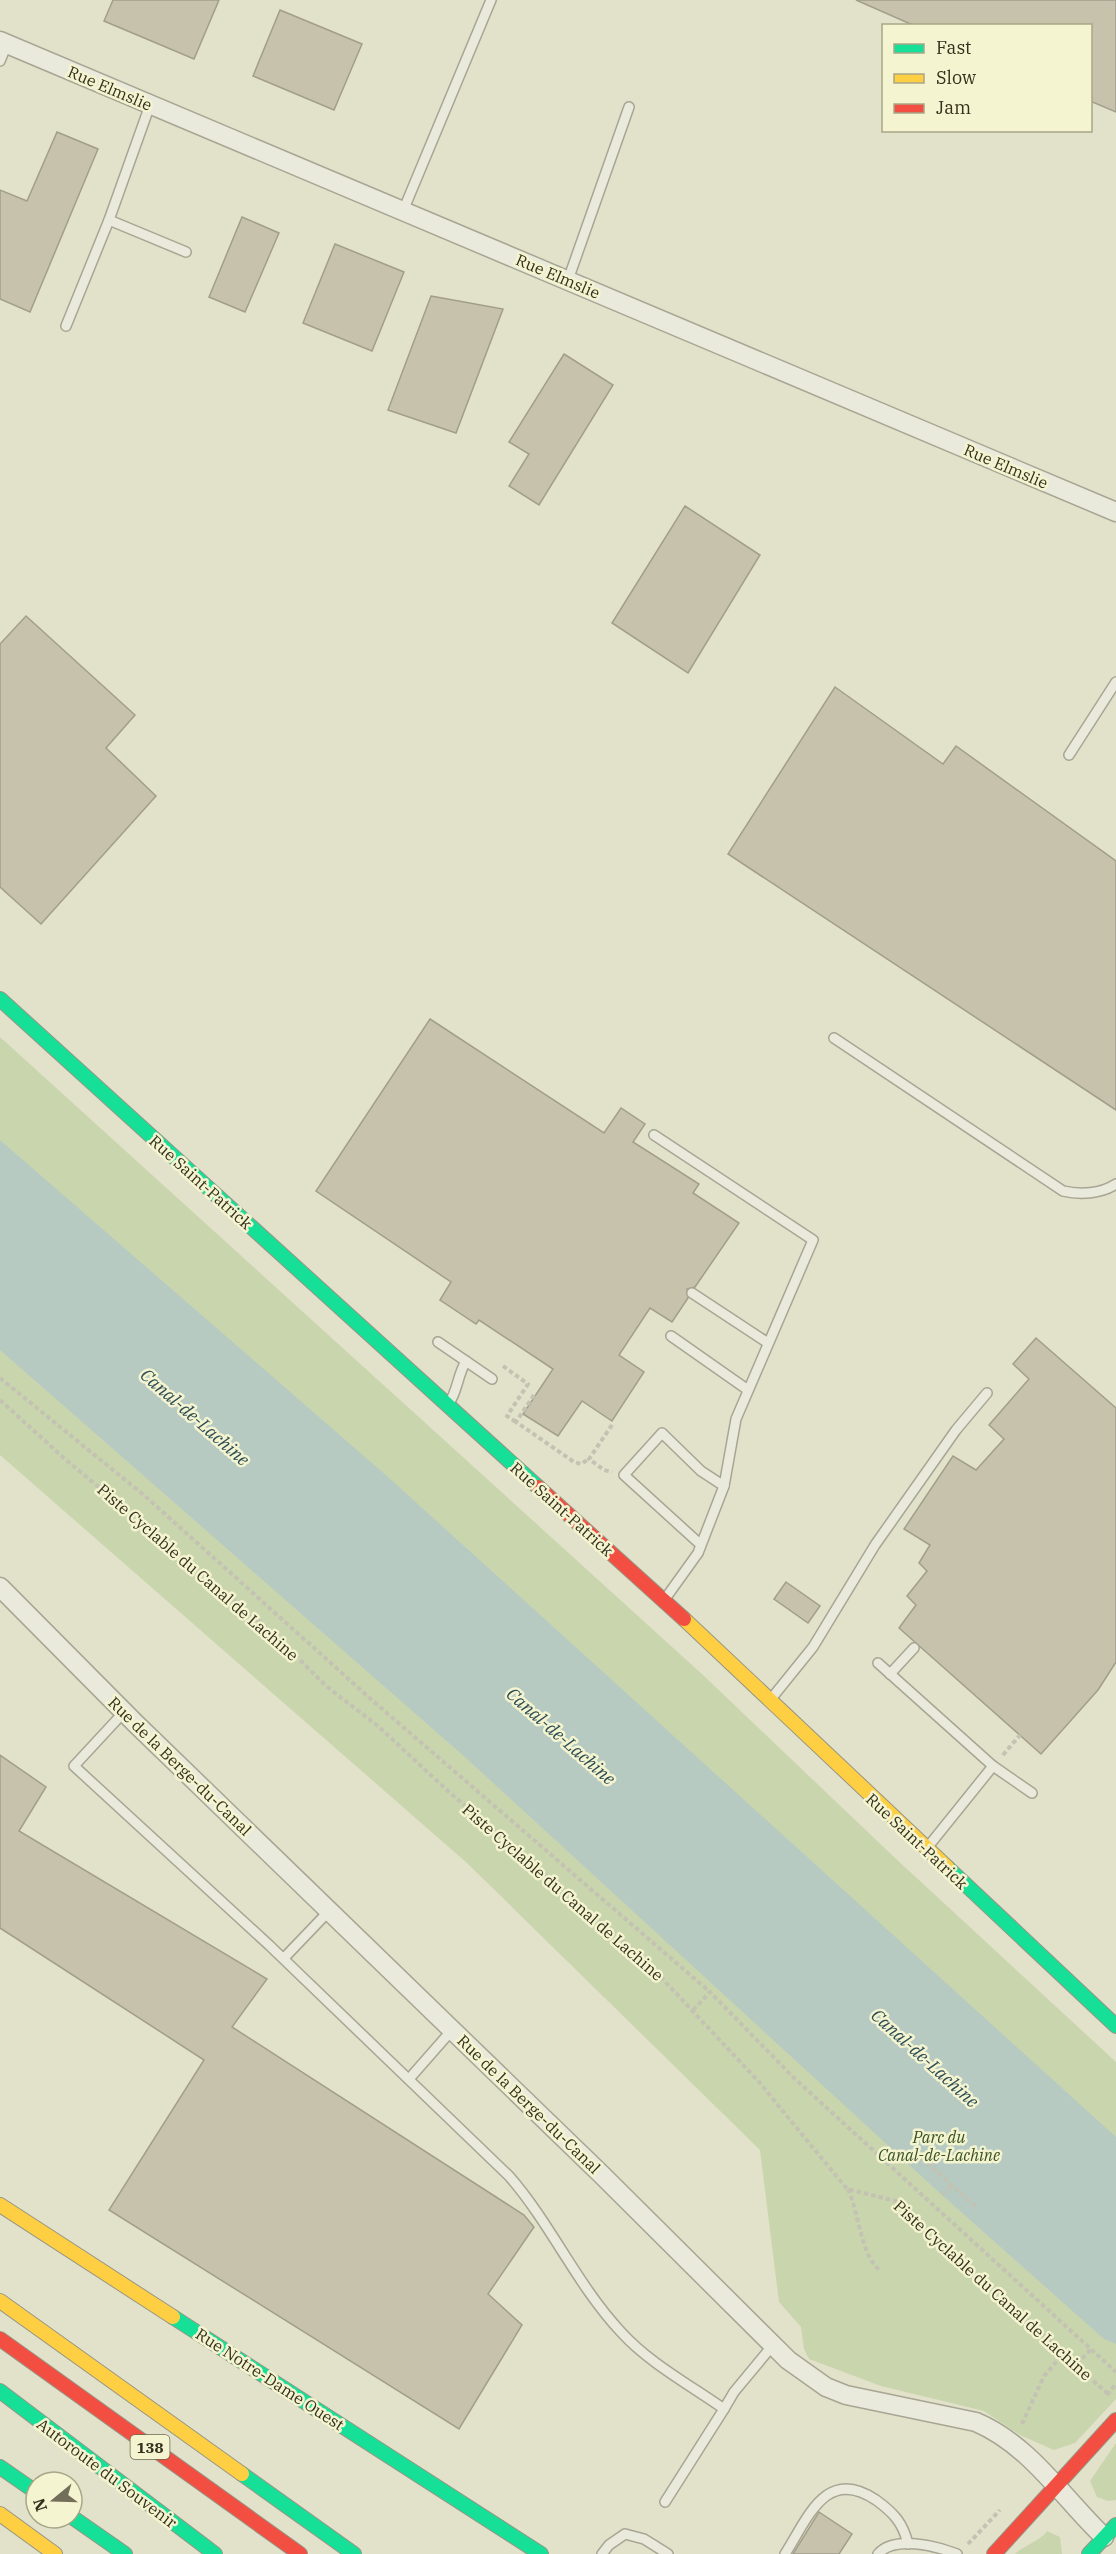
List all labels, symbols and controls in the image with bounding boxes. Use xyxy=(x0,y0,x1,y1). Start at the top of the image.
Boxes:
legend xyxy=(882,24,1092,132)
text: Fast xyxy=(936,36,971,59)
street label: Rue Elmslie xyxy=(65,61,155,115)
text: Slow xyxy=(936,66,976,89)
text: Jam xyxy=(936,96,971,119)
street label: Rue Elmslie xyxy=(513,249,603,303)
street label: Rue Elmslie xyxy=(961,439,1051,493)
street label: Rue Saint-Patrick xyxy=(145,1131,257,1234)
water label: Canal-de-Lachine xyxy=(136,1363,254,1471)
street label: Rue Saint-Patrick xyxy=(506,1458,618,1561)
street label: Piste Cyclable du Canal de Lachine xyxy=(93,1479,303,1665)
water label: Canal-de-Lachine xyxy=(502,1682,620,1790)
street label: Rue de la Berge-du-Canal xyxy=(104,1692,256,1840)
street label: Rue Saint-Patrick xyxy=(862,1789,972,1894)
street label: Piste Cyclable du Canal de Lachine xyxy=(458,1799,668,1985)
water label: Canal-de-Lachine xyxy=(866,2004,984,2112)
street label: Rue de la Berge-du-Canal xyxy=(453,2030,605,2178)
park label: Parc du Canal-de-Lachine xyxy=(878,2127,1000,2165)
street label: Piste Cyclable du Canal de Lachine xyxy=(890,2196,1096,2384)
street label: Rue Notre-Dame Ouest xyxy=(192,2324,348,2435)
street label: Autoroute du Souvenir xyxy=(33,2414,181,2532)
road number: 138 xyxy=(130,2435,170,2459)
north arrow xyxy=(24,2470,84,2530)
text: N xyxy=(28,2496,51,2514)

